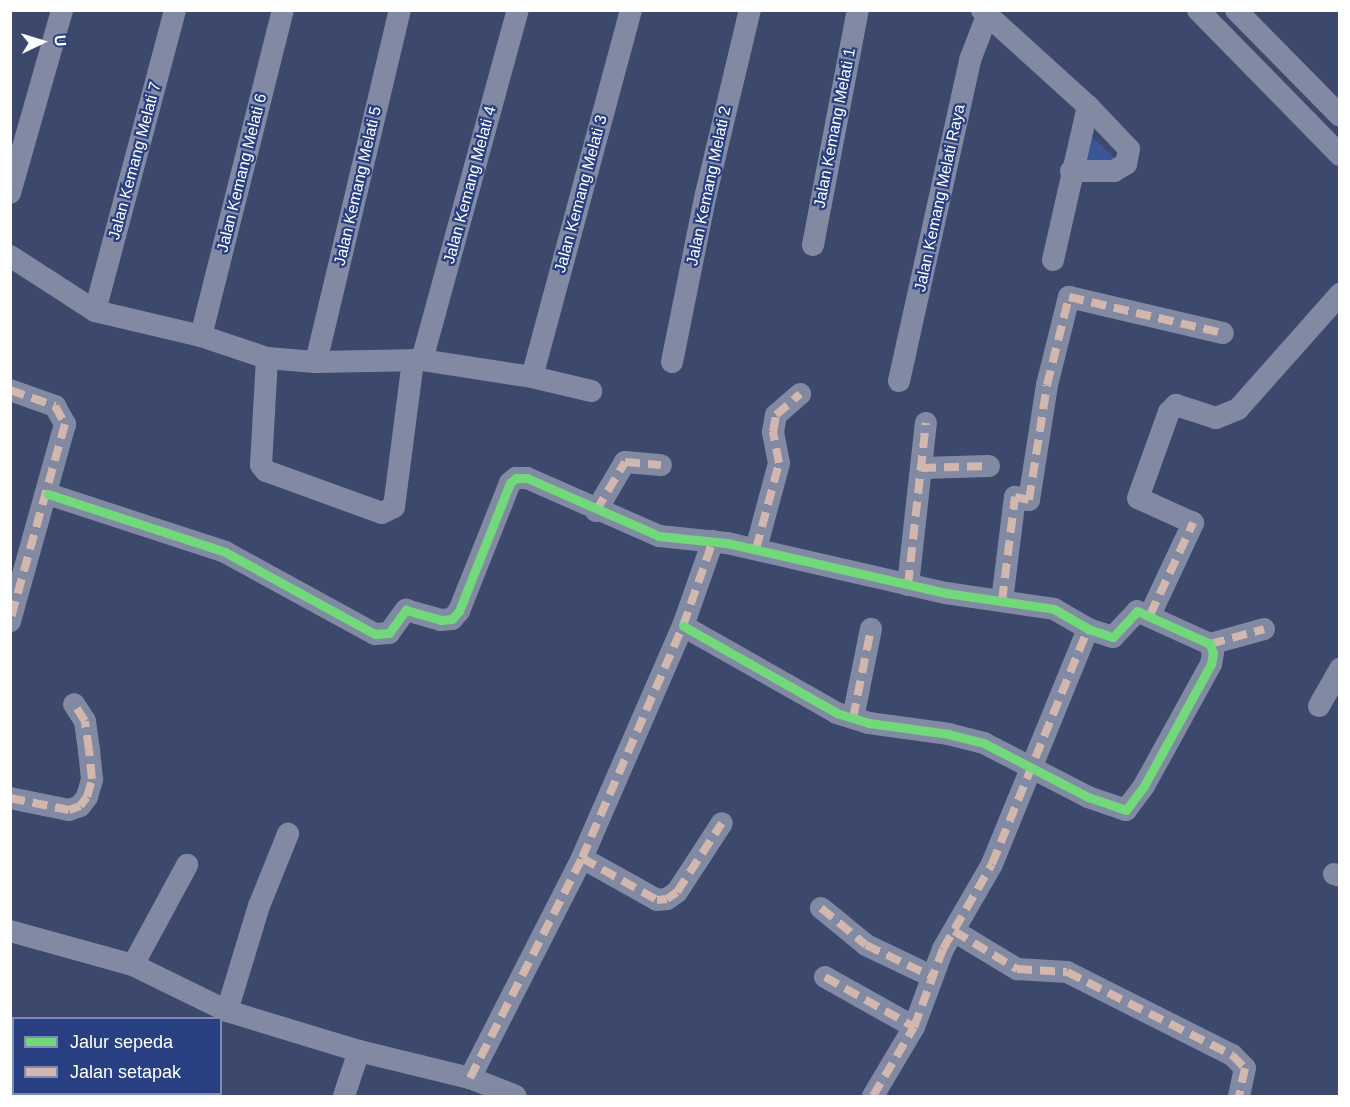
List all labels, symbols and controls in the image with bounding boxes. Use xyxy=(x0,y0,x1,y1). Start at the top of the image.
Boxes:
north arrow xyxy=(12,12,72,72)
text: U xyxy=(52,34,69,47)
street label: Jalan Kemang Melati 1 xyxy=(810,46,860,210)
street label: Jalan Kemang Melati 7 xyxy=(105,80,165,242)
street label: Jalan Kemang Melati 6 xyxy=(213,92,271,254)
street label: Jalan Kemang Melati Raya xyxy=(911,102,969,294)
street label: Jalan Kemang Melati 4 xyxy=(440,104,500,266)
street label: Jalan Kemang Melati 2 xyxy=(683,104,735,268)
street label: Jalan Kemang Melati 5 xyxy=(330,105,386,267)
street label: Jalan Kemang Melati 3 xyxy=(551,113,611,275)
legend xyxy=(12,1017,222,1095)
text: Jalur sepeda xyxy=(70,1032,173,1052)
text: Jalan setapak xyxy=(70,1062,181,1082)

